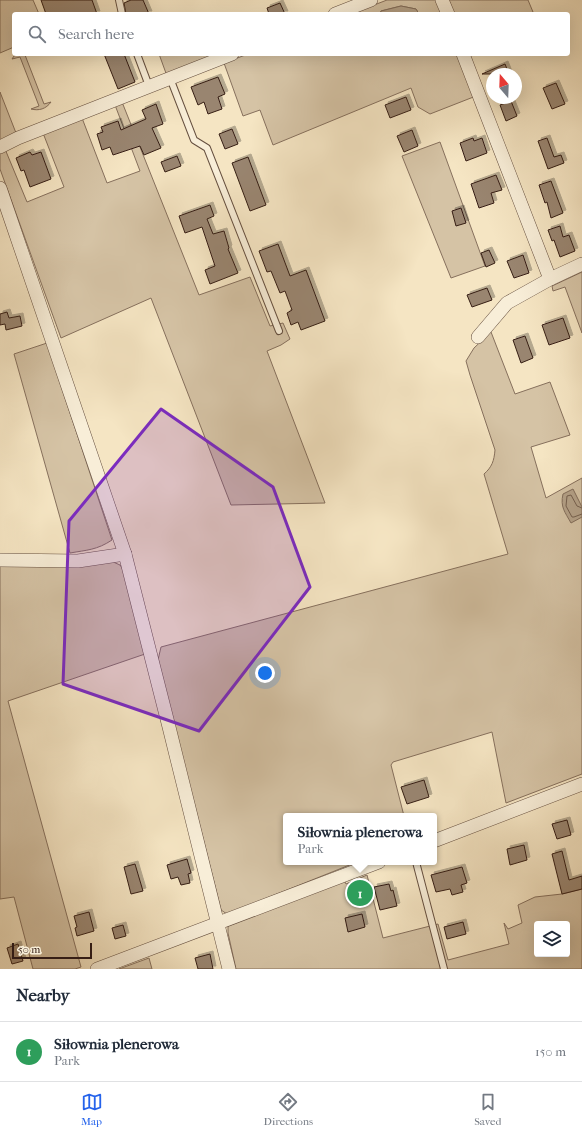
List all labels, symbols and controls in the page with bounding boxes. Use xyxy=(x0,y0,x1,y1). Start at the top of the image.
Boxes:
search box xyxy=(12,12,570,56)
icon: search xyxy=(26,23,48,45)
text: Search here xyxy=(58,25,134,43)
north arrow xyxy=(486,68,522,104)
your location xyxy=(255,663,275,683)
popup xyxy=(283,813,437,865)
text: Siłownia plenerowa xyxy=(298,823,422,841)
text: Park xyxy=(298,841,323,856)
pin: 1 xyxy=(347,878,373,908)
map controls xyxy=(534,921,570,957)
button: layers xyxy=(534,921,570,957)
scale bar xyxy=(12,941,92,960)
text: 50 m xyxy=(18,943,40,956)
text: Nearby xyxy=(16,985,70,1005)
text: Siłownia plenerowa xyxy=(54,1035,179,1053)
text: 1 xyxy=(27,1044,31,1059)
text: 150 m xyxy=(535,1044,566,1059)
text: Park xyxy=(54,1053,80,1068)
tab: Map xyxy=(81,1091,103,1128)
tab: Directions xyxy=(264,1091,313,1128)
tab: Saved xyxy=(474,1091,501,1128)

